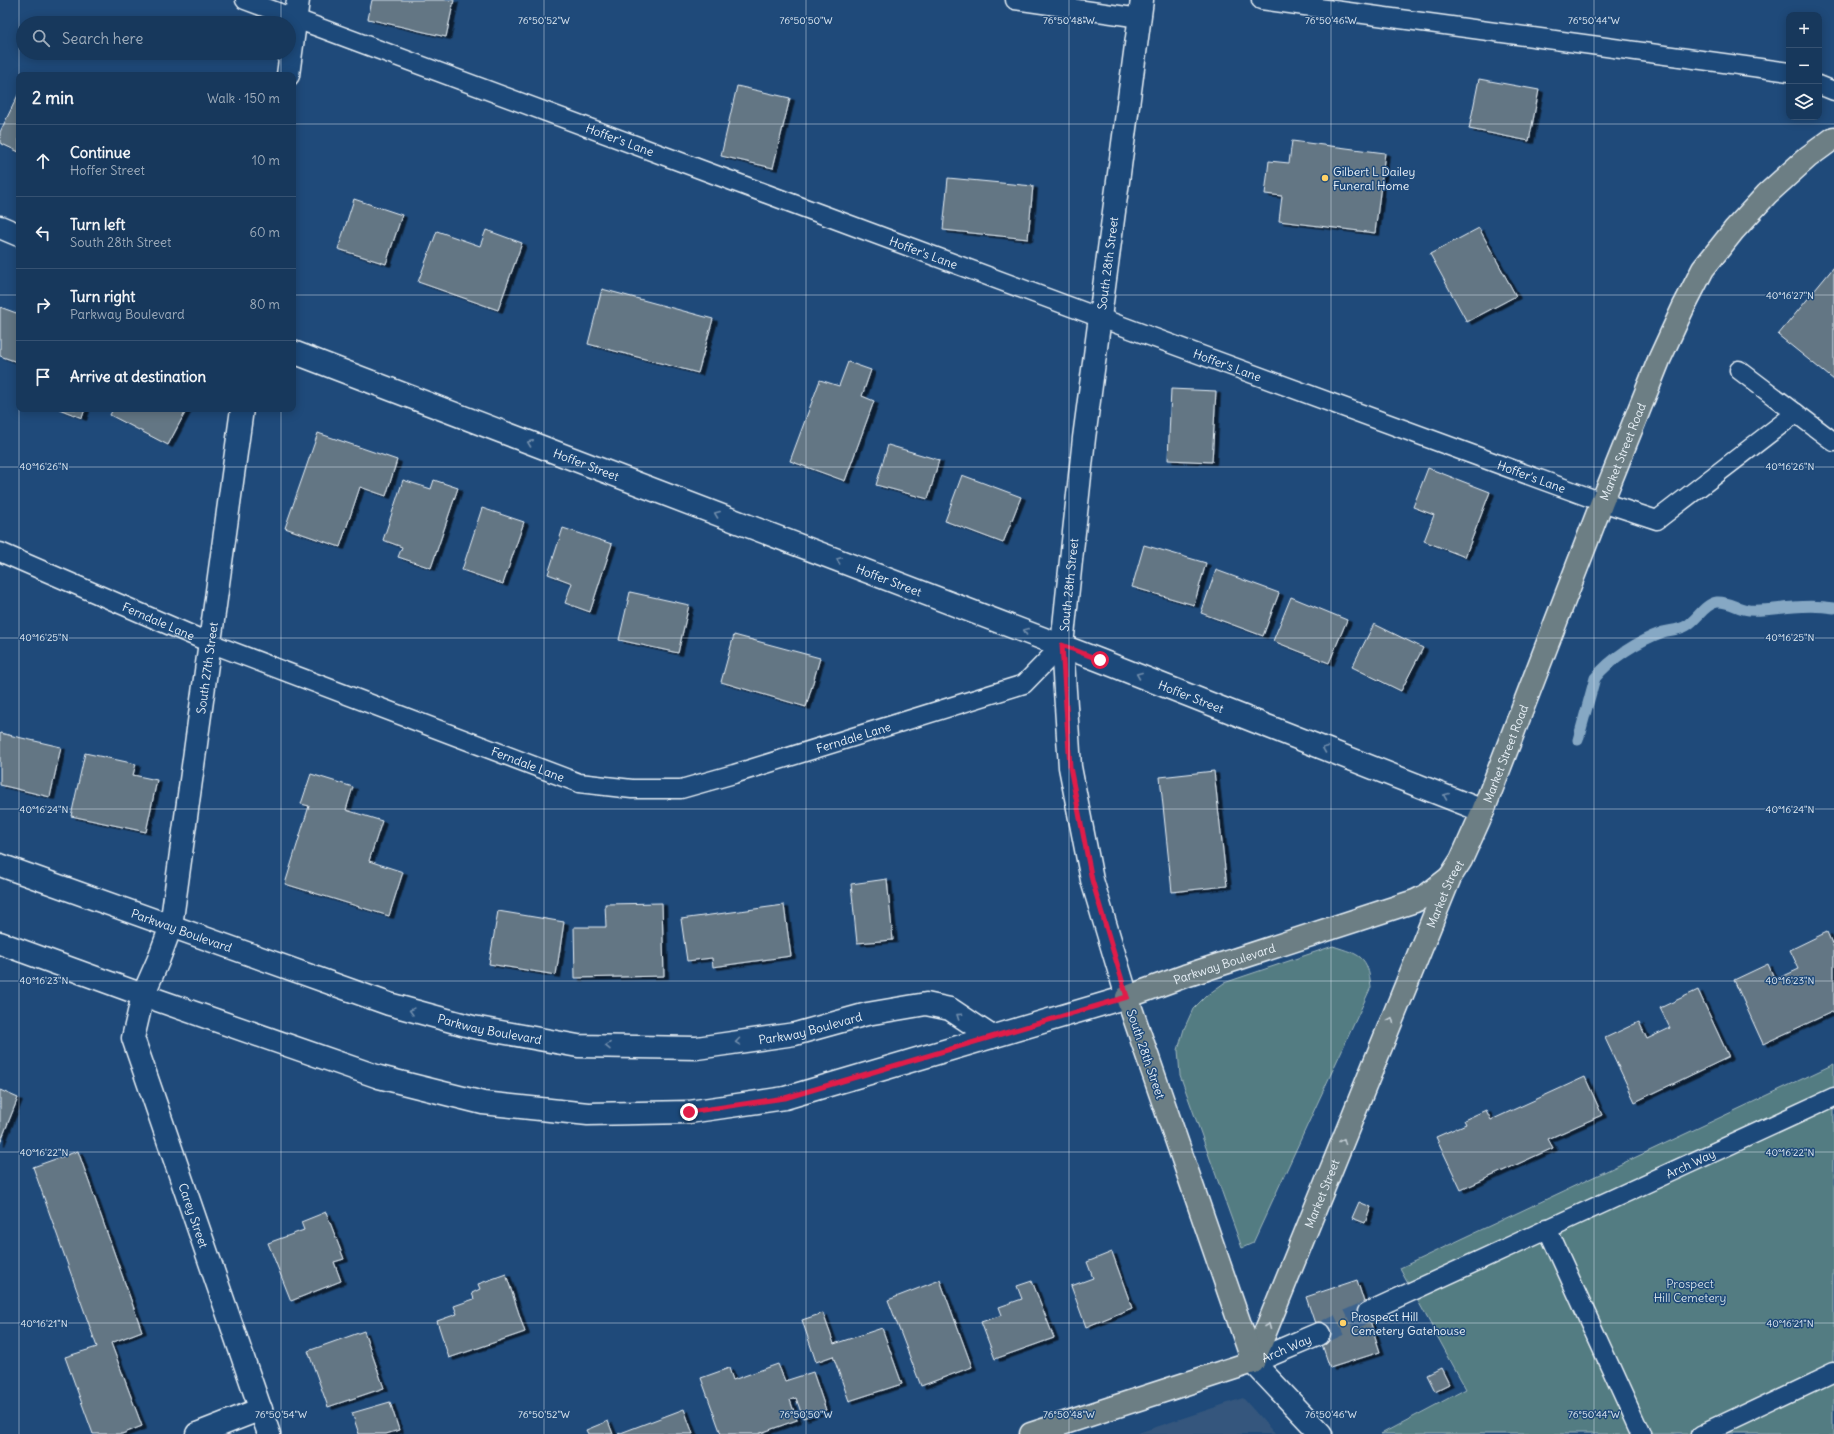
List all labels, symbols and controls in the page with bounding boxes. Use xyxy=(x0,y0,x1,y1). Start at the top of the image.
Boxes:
map controls xyxy=(1786,12,1822,120)
button: + xyxy=(1786,12,1822,48)
text: 76°50'52"W xyxy=(518,14,570,27)
text: 76°50'50"W xyxy=(780,14,832,27)
text: 76°50'48"W xyxy=(1043,14,1095,27)
text: 76°50'46"W xyxy=(1305,14,1357,27)
text: 76°50'44"W xyxy=(1568,14,1620,27)
search box xyxy=(16,16,296,60)
icon: search xyxy=(30,27,52,49)
text: Search here xyxy=(62,29,143,48)
button: − xyxy=(1786,48,1822,84)
button: layers xyxy=(1786,84,1822,120)
text: 2 min xyxy=(32,87,74,109)
text: Walk · 150 m xyxy=(207,90,280,107)
street label: Hoffer's Lane xyxy=(584,120,656,159)
text: Continue xyxy=(70,143,131,162)
icon: ahead xyxy=(32,150,54,172)
text: 10 m xyxy=(252,152,280,169)
text: Hoffer Street xyxy=(70,162,145,179)
place label: Gilbert L Dailey Funeral Home xyxy=(1333,164,1415,193)
marker: Gilbert L Dailey Funeral Home xyxy=(1320,173,1330,183)
text: Turn left xyxy=(70,215,125,234)
street label: South 28th Street xyxy=(1094,216,1121,311)
icon: left xyxy=(32,222,54,244)
text: 60 m xyxy=(249,224,280,241)
street label: Hoffer's Lane xyxy=(887,233,960,272)
text: South 28th Street xyxy=(70,234,171,251)
text: Turn right xyxy=(70,287,135,306)
text: 40°16'27"N xyxy=(1766,289,1814,302)
icon: right xyxy=(32,294,54,316)
text: 80 m xyxy=(249,296,280,313)
text: Parkway Boulevard xyxy=(70,306,185,323)
street label: Hoffer's Lane xyxy=(1191,345,1264,384)
icon: arrive xyxy=(32,366,54,388)
text: Arrive at destination xyxy=(70,367,206,386)
street label: Market Street Road xyxy=(1596,400,1649,502)
one-way arrow xyxy=(527,439,534,447)
street label: Hoffer Street xyxy=(551,445,621,483)
street label: Hoffer's Lane xyxy=(1496,457,1568,496)
text: 40°16'26"N xyxy=(20,460,68,473)
text: 40°16'26"N xyxy=(1766,460,1814,473)
one-way arrow xyxy=(714,510,721,519)
street label: South 28th Street xyxy=(1056,537,1081,632)
one-way arrow xyxy=(835,557,842,565)
street label: Hoffer Street xyxy=(854,560,924,599)
street label: Ferndale Lane xyxy=(120,599,197,643)
street label: South 27th Street xyxy=(193,621,221,715)
one-way arrow xyxy=(1022,628,1029,636)
text: 40°16'25"N xyxy=(20,631,68,644)
text: 40°16'25"N xyxy=(1766,631,1814,644)
route start xyxy=(1091,651,1109,669)
one-way arrow xyxy=(1136,672,1143,680)
street label: Hoffer Street xyxy=(1156,677,1226,716)
street label: Market Street Road xyxy=(1479,702,1531,805)
street label: Ferndale Lane xyxy=(814,718,892,756)
street label: Ferndale Lane xyxy=(489,743,567,784)
one-way arrow xyxy=(1322,745,1329,753)
one-way arrow xyxy=(1443,793,1450,801)
text: 40°16'24"N xyxy=(20,803,68,816)
text: 40°16'24"N xyxy=(1766,803,1814,816)
street label: Market Street xyxy=(1423,857,1467,930)
street label: Parkway Boulevard xyxy=(129,905,234,955)
street label: Parkway Boulevard xyxy=(1171,940,1277,987)
text: 40°16'23"N xyxy=(20,974,68,987)
text: 40°16'23"N xyxy=(1766,974,1814,987)
one-way arrow xyxy=(409,1007,416,1016)
street label: South 28th Street xyxy=(1124,1007,1168,1101)
street label: Parkway Boulevard xyxy=(757,1008,864,1047)
street label: Parkway Boulevard xyxy=(436,1010,543,1047)
one-way arrow xyxy=(957,1013,964,1020)
one-way arrow xyxy=(1387,1017,1395,1024)
one-way arrow xyxy=(735,1037,741,1046)
one-way arrow xyxy=(605,1042,611,1050)
route end xyxy=(680,1103,698,1121)
one-way arrow xyxy=(1338,1137,1346,1144)
street label: Arch Way xyxy=(1663,1145,1717,1181)
text: 40°16'22"N xyxy=(20,1146,68,1159)
text: 40°16'22"N xyxy=(1766,1146,1814,1159)
street label: Market Street xyxy=(1301,1157,1342,1230)
street label: Carey Street xyxy=(176,1181,212,1250)
park label: Prospect Hill Cemetery xyxy=(1654,1276,1726,1305)
place label: Prospect Hill Cemetery Gatehouse xyxy=(1351,1309,1466,1338)
text: 40°16'21"N xyxy=(20,1317,68,1330)
text: 40°16'21"N xyxy=(1766,1317,1814,1330)
marker: Prospect Hill Cemetery Gatehouse xyxy=(1338,1318,1348,1328)
one-way arrow xyxy=(1263,1323,1271,1330)
street label: Arch Way xyxy=(1259,1331,1313,1365)
text: 76°50'54"W xyxy=(255,1408,307,1421)
text: 76°50'52"W xyxy=(518,1408,570,1421)
text: 76°50'50"W xyxy=(780,1408,832,1421)
text: 76°50'48"W xyxy=(1043,1408,1095,1421)
text: 76°50'46"W xyxy=(1305,1408,1357,1421)
text: 76°50'44"W xyxy=(1568,1408,1620,1421)

